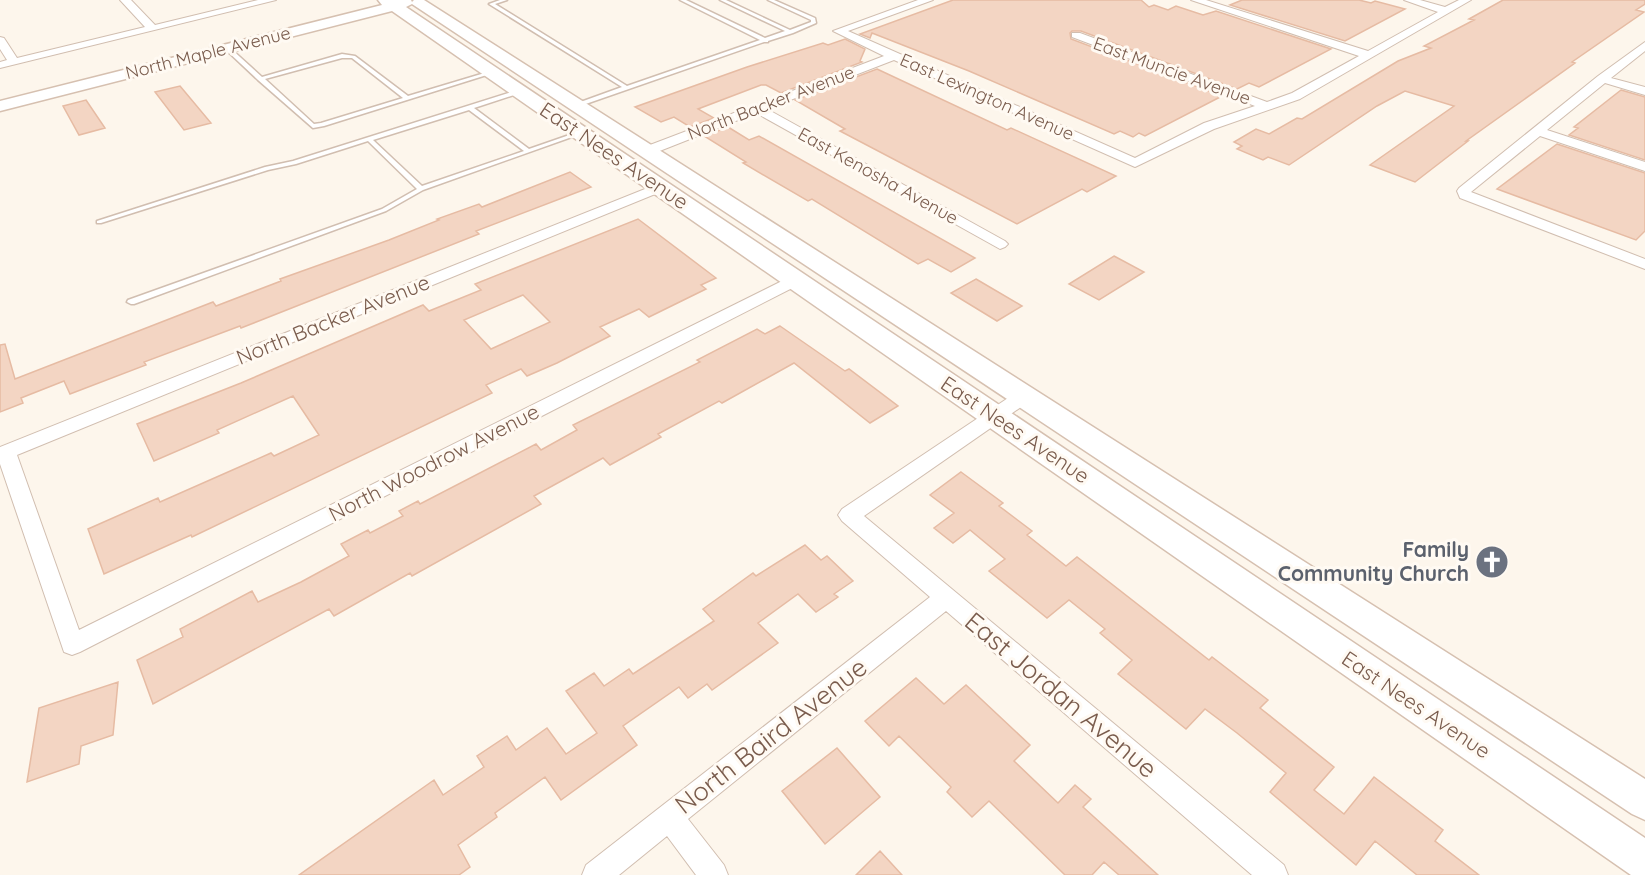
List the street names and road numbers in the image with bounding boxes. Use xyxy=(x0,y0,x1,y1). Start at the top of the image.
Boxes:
street label: North Maple Avenue xyxy=(123,21,293,84)
street label: East Muncie Avenue xyxy=(1090,31,1254,110)
street label: East Lexington Avenue xyxy=(897,48,1078,145)
street label: North Backer Avenue xyxy=(684,60,858,145)
street label: East Nees Avenue xyxy=(535,96,694,215)
street label: East Kenosha Avenue xyxy=(794,122,962,229)
street label: North Backer Avenue xyxy=(232,268,433,370)
street label: East Nees Avenue xyxy=(936,370,1095,489)
street label: North Woodrow Avenue xyxy=(324,398,543,526)
street label: East Jordan Avenue xyxy=(958,604,1164,785)
street label: East Nees Avenue xyxy=(1337,645,1496,764)
street label: North Baird Avenue xyxy=(668,650,873,821)

